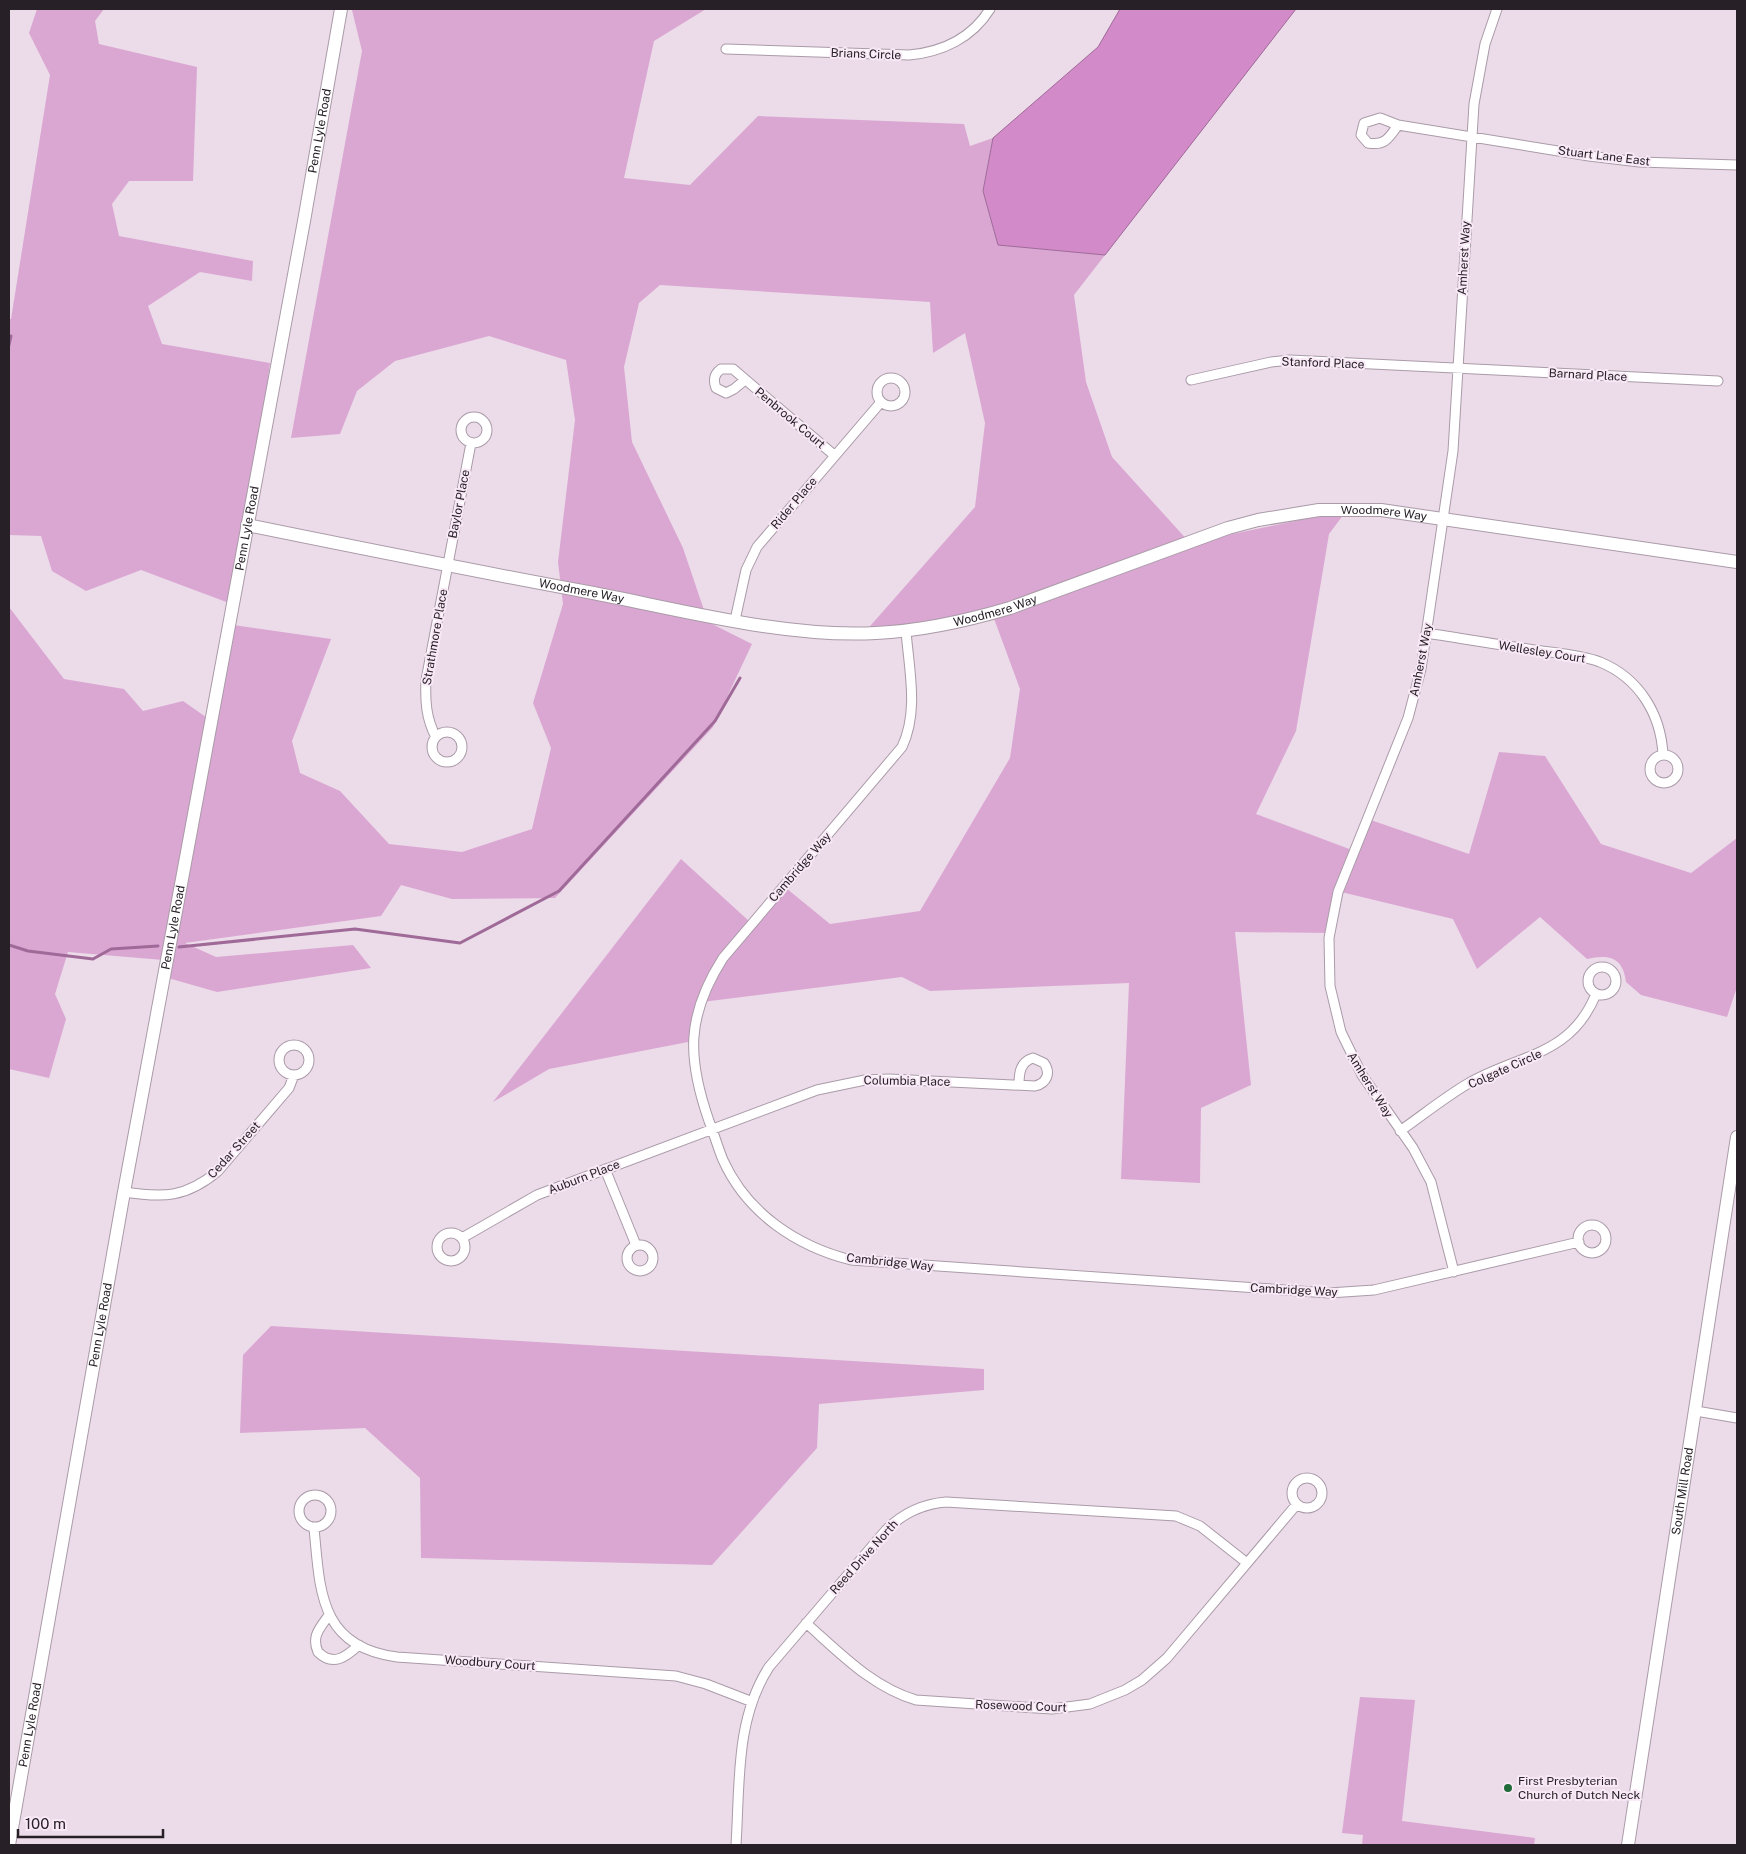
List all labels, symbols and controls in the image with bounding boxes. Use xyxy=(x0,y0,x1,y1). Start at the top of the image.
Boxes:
street label: Brians Circle xyxy=(830,46,902,62)
street label: Penn Lyle Road xyxy=(305,88,334,174)
street label: Stuart Lane East xyxy=(1557,143,1651,169)
street label: Amherst Way xyxy=(1455,220,1473,295)
street label: Stanford Place xyxy=(1281,355,1365,371)
street label: Barnard Place xyxy=(1548,366,1628,384)
street label: Penbrook Court xyxy=(752,385,828,452)
street label: Baylor Place xyxy=(445,468,473,540)
street label: Rider Place xyxy=(768,474,820,532)
street label: Penn Lyle Road xyxy=(232,485,262,572)
street label: Woodmere Way xyxy=(1341,503,1429,524)
street label: Woodmere Way xyxy=(538,576,626,606)
street label: Strathmore Place xyxy=(420,588,450,686)
street label: Woodmere Way xyxy=(952,591,1040,629)
street label: Amherst Way xyxy=(1407,622,1435,698)
street label: Wellesley Court xyxy=(1497,638,1587,666)
street label: Cambridge Way xyxy=(766,829,834,905)
street label: Penn Lyle Road xyxy=(158,884,188,971)
street label: Colgate Circle xyxy=(1466,1046,1544,1091)
street label: Amherst Way xyxy=(1344,1050,1396,1121)
street label: Columbia Place xyxy=(864,1073,951,1089)
street label: Cedar Street xyxy=(205,1119,263,1181)
street label: Auburn Place xyxy=(546,1157,622,1197)
street label: Cambridge Way xyxy=(846,1250,935,1274)
street label: Cambridge Way xyxy=(1250,1281,1339,1299)
street label: Penn Lyle Road xyxy=(86,1282,115,1368)
street label: South Mill Road xyxy=(1669,1446,1696,1536)
street label: Reed Drive North xyxy=(827,1517,901,1597)
street label: Woodbury Court xyxy=(444,1653,536,1673)
street label: Penn Lyle Road xyxy=(16,1682,44,1768)
street label: Rosewood Court xyxy=(975,1697,1067,1715)
place label: First Presbyterian Church of Dutch Neck xyxy=(1518,1774,1640,1802)
marker: First Presbyterian Church of Dutch Neck xyxy=(1502,1782,1514,1794)
scale bar xyxy=(18,1806,162,1838)
text: 100 m xyxy=(25,1815,66,1832)

